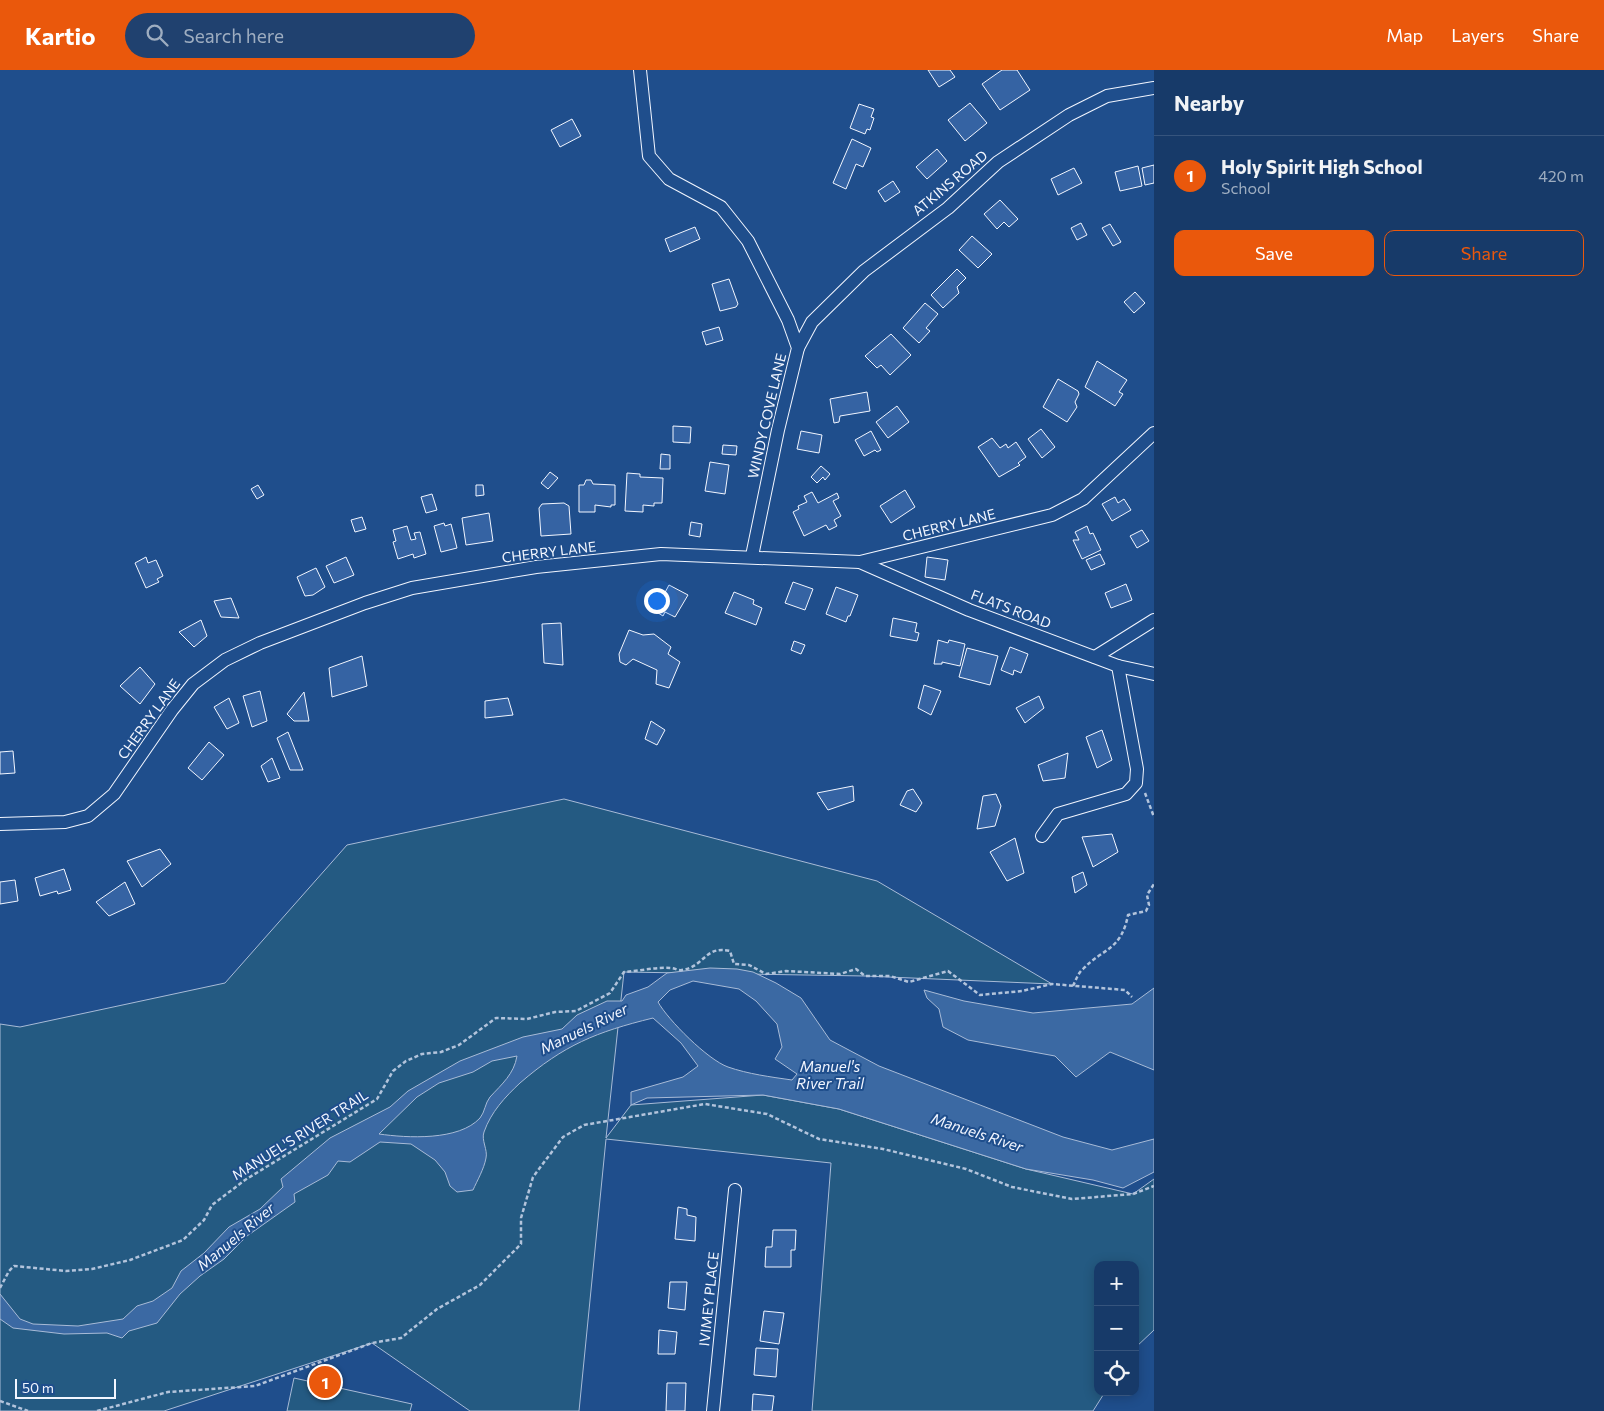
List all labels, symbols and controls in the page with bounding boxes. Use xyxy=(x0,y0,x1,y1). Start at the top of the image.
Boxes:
search box xyxy=(125,13,475,58)
text: Kartio xyxy=(25,21,95,50)
icon: search xyxy=(143,21,171,49)
text: Search here xyxy=(183,24,284,47)
text: Map xyxy=(1386,24,1423,46)
text: Layers xyxy=(1451,24,1504,46)
text: Share xyxy=(1532,24,1579,46)
text: Nearby xyxy=(1174,90,1244,115)
street label: ATKINS ROAD xyxy=(909,146,991,219)
text: Holy Spirit High School xyxy=(1221,155,1423,178)
text: 1 xyxy=(1186,166,1194,185)
text: 420 m xyxy=(1538,166,1584,185)
text: School xyxy=(1221,178,1271,197)
button: Save xyxy=(1174,230,1374,276)
button: Share xyxy=(1384,230,1584,276)
street label: WINDY COVE LANE xyxy=(744,352,789,480)
street label: CHERRY LANE xyxy=(901,505,997,544)
street label: CHERRY LANE xyxy=(501,537,597,566)
street label: FLATS ROAD xyxy=(969,585,1054,632)
your location xyxy=(644,588,670,614)
street label: CHERRY LANE xyxy=(114,675,183,762)
water label: Manuels River xyxy=(537,999,631,1057)
water label: Manuel's River Trail xyxy=(796,1057,865,1092)
street label: MANUEL'S RIVER TRAIL xyxy=(229,1086,371,1183)
water label: Manuels River xyxy=(929,1109,1027,1156)
water label: Manuels River xyxy=(193,1198,279,1274)
street label: IVIMEY PLACE xyxy=(695,1251,722,1347)
map controls xyxy=(1094,1261,1139,1396)
button: + xyxy=(1094,1261,1139,1306)
button: − xyxy=(1094,1306,1139,1351)
button: locate xyxy=(1094,1351,1139,1396)
pin: 1 xyxy=(309,1363,341,1401)
scale bar xyxy=(15,1376,116,1399)
text: 50 m xyxy=(22,1379,54,1396)

